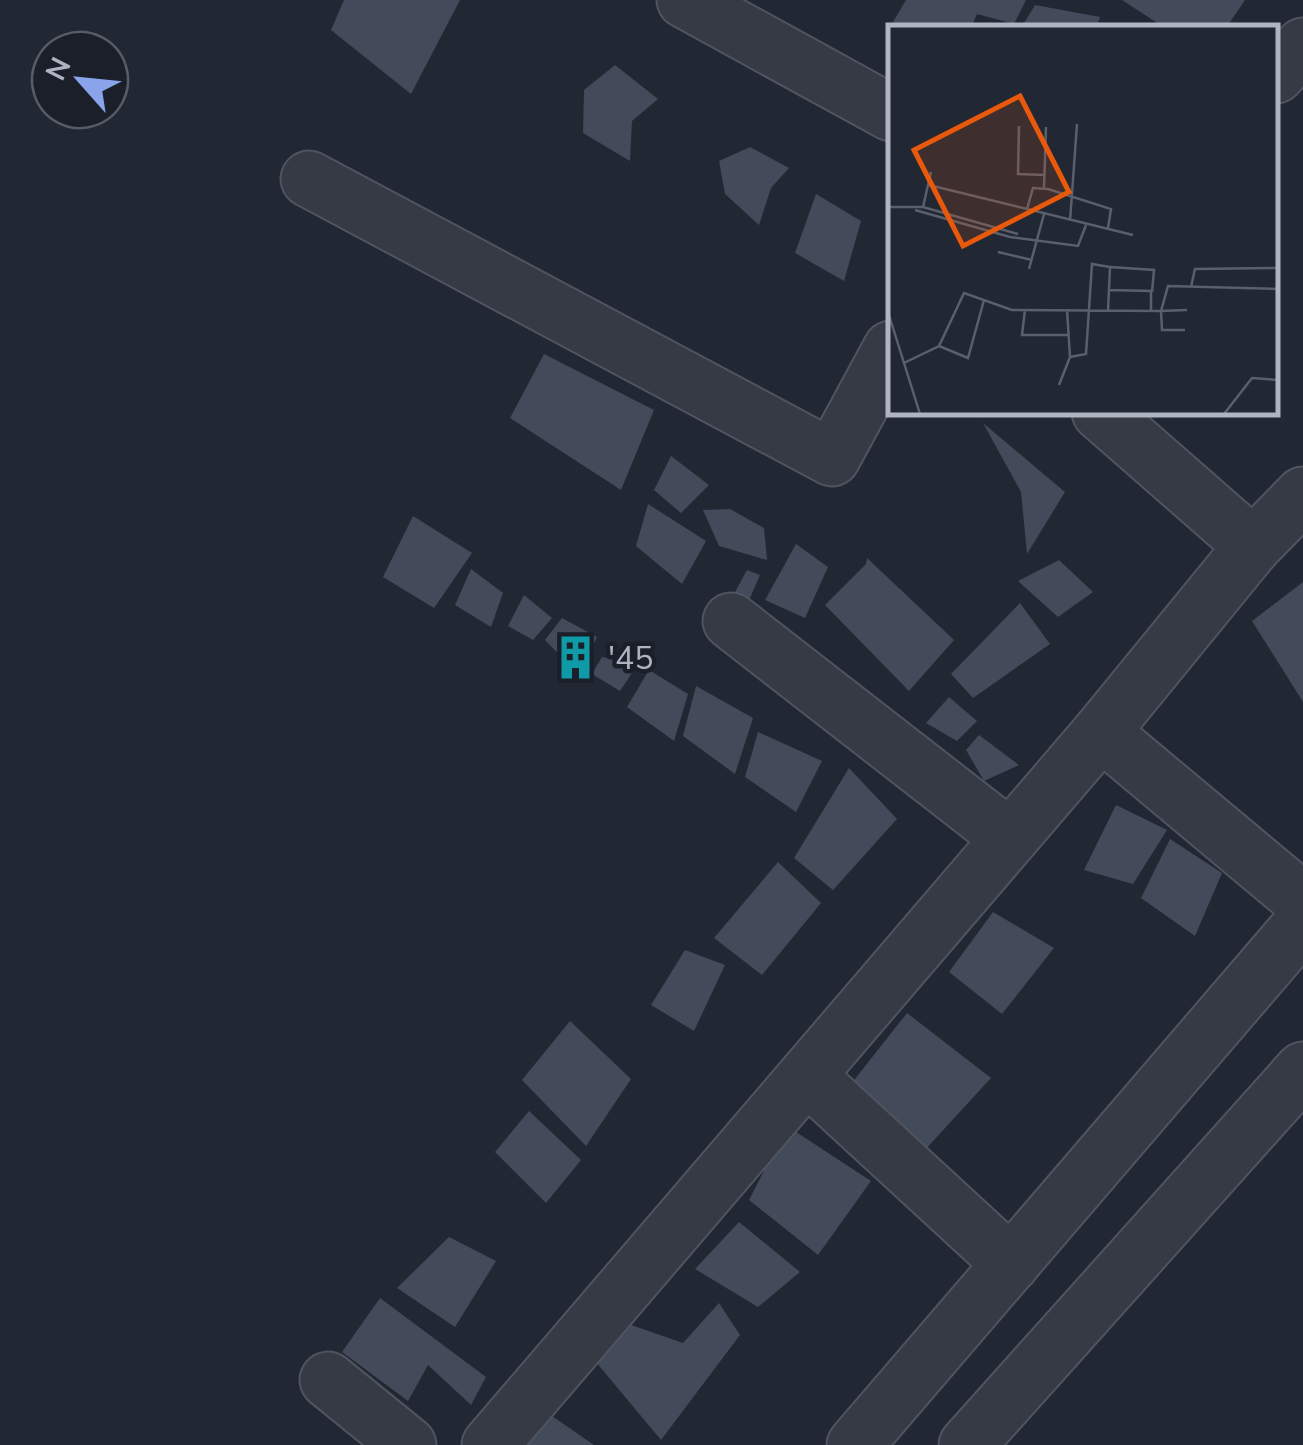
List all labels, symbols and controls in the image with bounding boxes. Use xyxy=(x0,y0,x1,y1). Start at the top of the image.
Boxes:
inset map xyxy=(888,25,1278,415)
north arrow xyxy=(30,30,130,130)
text: N xyxy=(37,51,80,87)
building icon: '45 xyxy=(551,634,599,682)
place label: '45 xyxy=(608,637,653,680)

